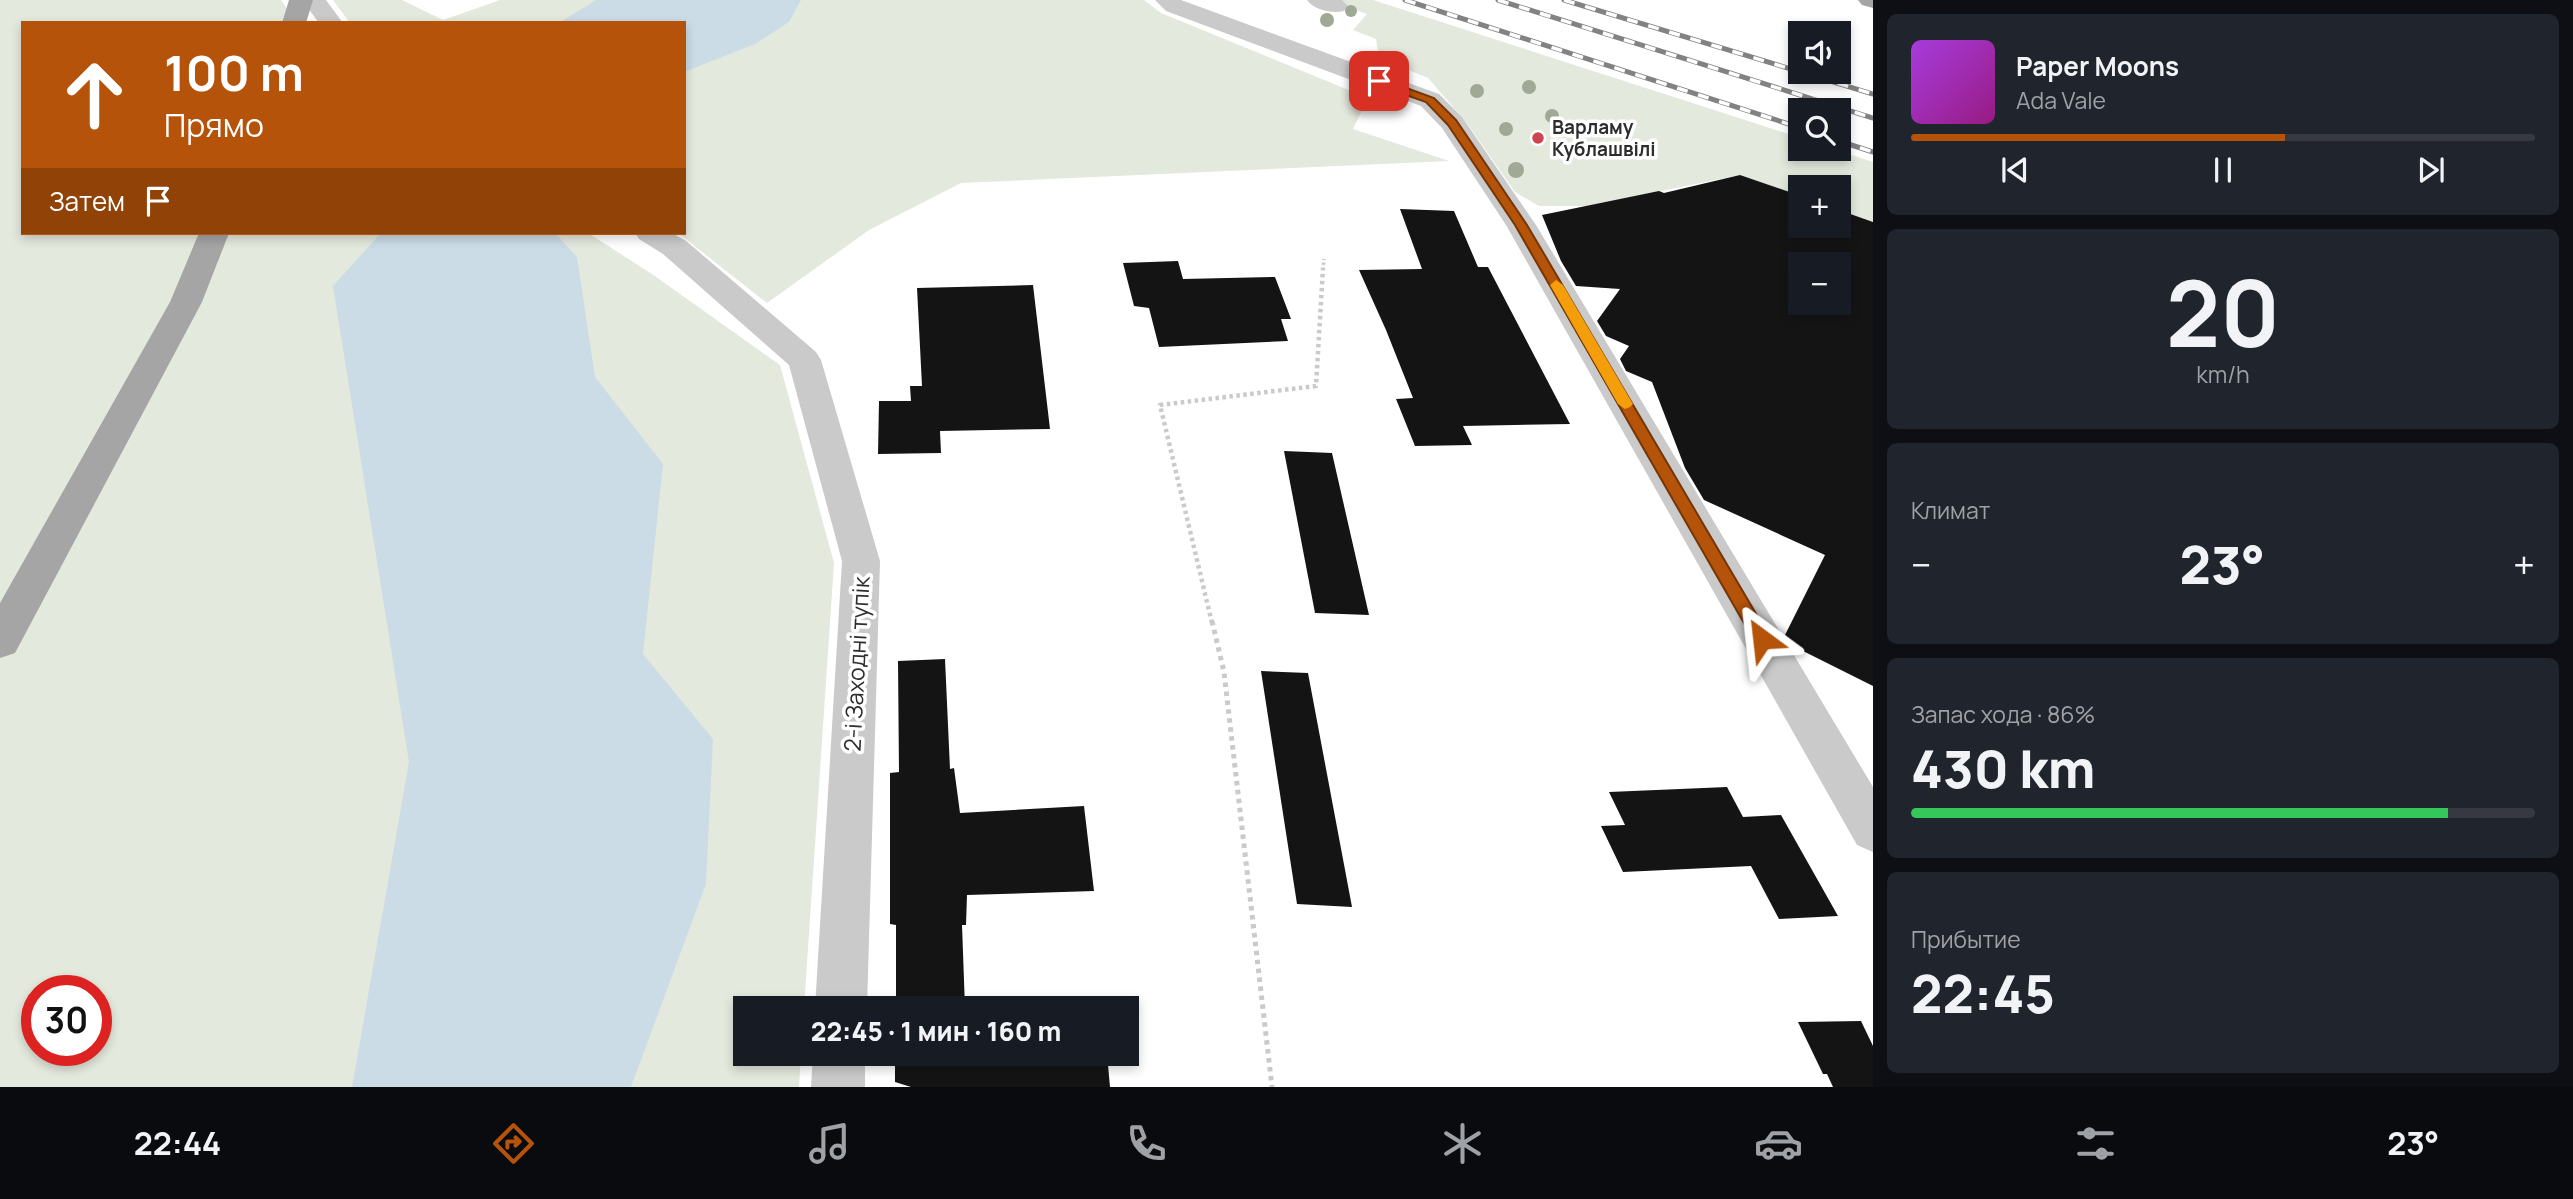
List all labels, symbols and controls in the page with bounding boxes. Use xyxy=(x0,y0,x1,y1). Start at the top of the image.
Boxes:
map controls xyxy=(1788,21,1851,315)
button: sound xyxy=(1788,21,1851,84)
text: 100 m xyxy=(164,39,304,106)
text: Paper Moons xyxy=(2016,48,2179,84)
icon: ahead xyxy=(49,49,140,140)
pin xyxy=(1349,51,1409,111)
icon: arrive xyxy=(1360,62,1398,100)
text: Ada Vale xyxy=(2016,84,2106,116)
button: search xyxy=(1788,98,1851,161)
text: Прямо xyxy=(164,103,264,147)
place label: Варламу Кублашвілі xyxy=(1552,114,1656,162)
marker: Варламу Кублашвілі xyxy=(1530,130,1546,146)
icon: previous xyxy=(1996,151,2034,189)
icon: pause xyxy=(2204,151,2242,189)
icon: next xyxy=(2412,151,2450,189)
button: + xyxy=(1788,175,1851,238)
icon: arrive xyxy=(139,182,177,220)
text: Затем xyxy=(49,183,125,219)
text: 20 xyxy=(2166,250,2280,374)
button: − xyxy=(1788,252,1851,315)
text: km/h xyxy=(2196,358,2250,390)
text: Климат xyxy=(1911,494,1990,526)
text: 23° xyxy=(2180,529,2265,600)
text: − xyxy=(1911,538,1932,590)
text: + xyxy=(2513,538,2535,590)
street label: 2-і Заходні тупік xyxy=(835,575,877,752)
position arrow xyxy=(1725,602,1799,676)
text: Запас хода · 86% xyxy=(1911,698,2095,730)
text: 430 km xyxy=(1911,733,2096,804)
text: Прибытие xyxy=(1911,923,2021,955)
text: 22:45 xyxy=(1911,958,2055,1029)
speed limit sign: 30 xyxy=(21,975,112,1066)
text: 22:45 · 1 мин · 160 m xyxy=(811,1013,1061,1049)
icon: directions xyxy=(489,1119,538,1168)
icon: music xyxy=(805,1119,854,1168)
icon: phone xyxy=(1122,1119,1171,1168)
icon: climate xyxy=(1438,1119,1487,1168)
icon: car xyxy=(1754,1119,1803,1168)
icon: filters xyxy=(2071,1119,2120,1168)
text: 22:44 xyxy=(134,1121,221,1165)
text: 23° xyxy=(2387,1121,2439,1165)

